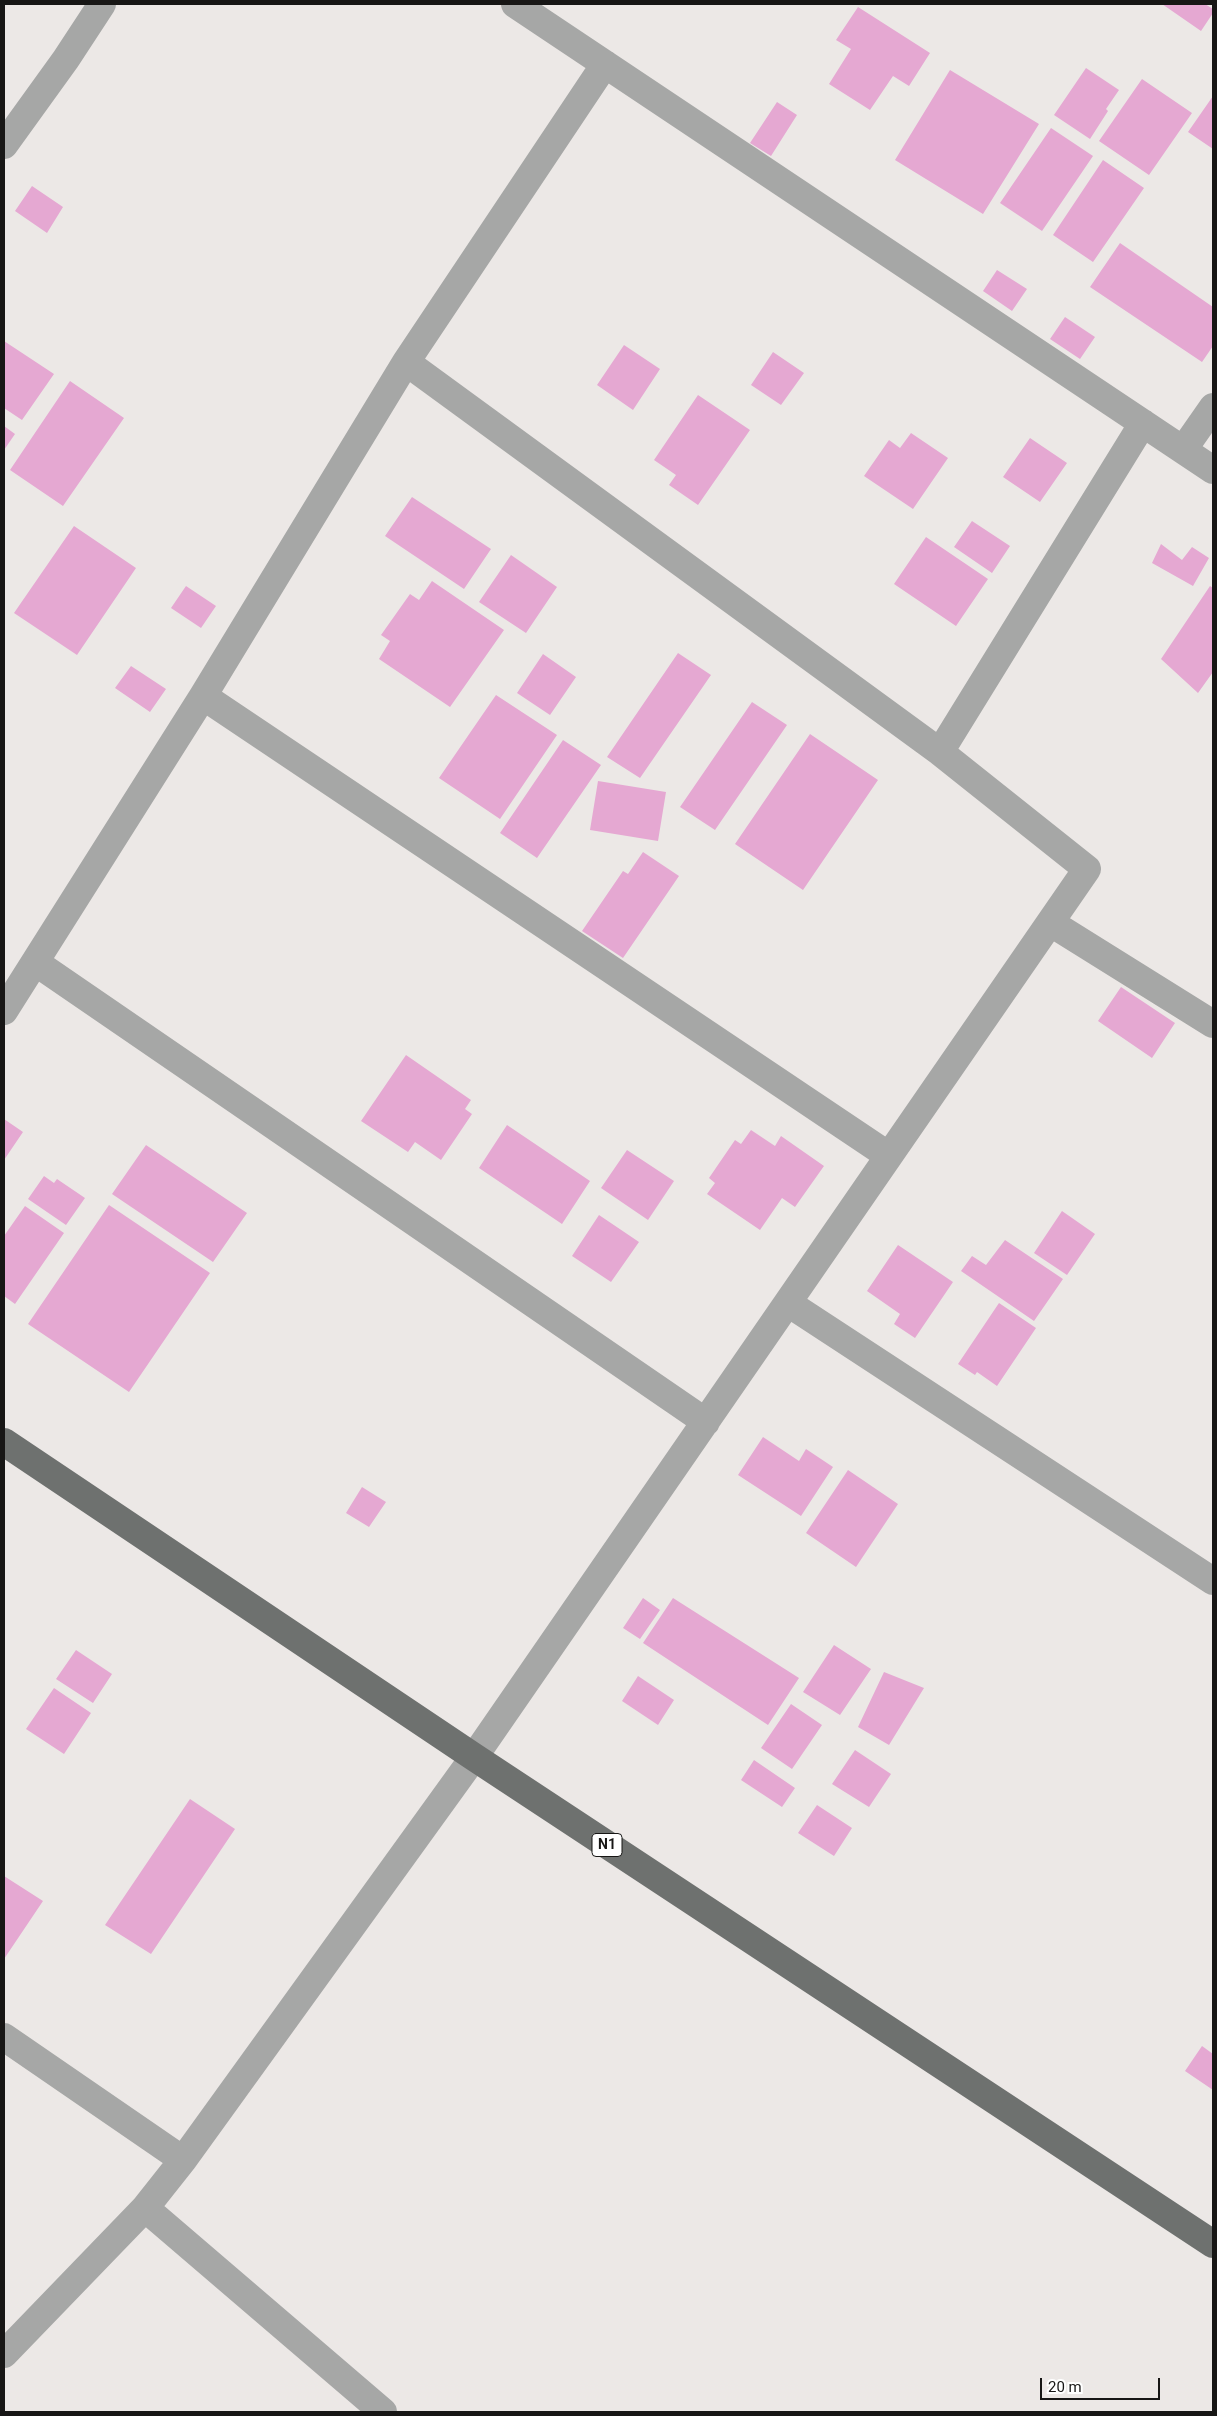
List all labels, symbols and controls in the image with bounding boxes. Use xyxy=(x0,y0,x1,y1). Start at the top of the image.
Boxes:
road number: N1 xyxy=(592,1834,622,1856)
scale bar xyxy=(1042,2368,1162,2400)
text: 20 m xyxy=(1048,2378,1082,2396)

